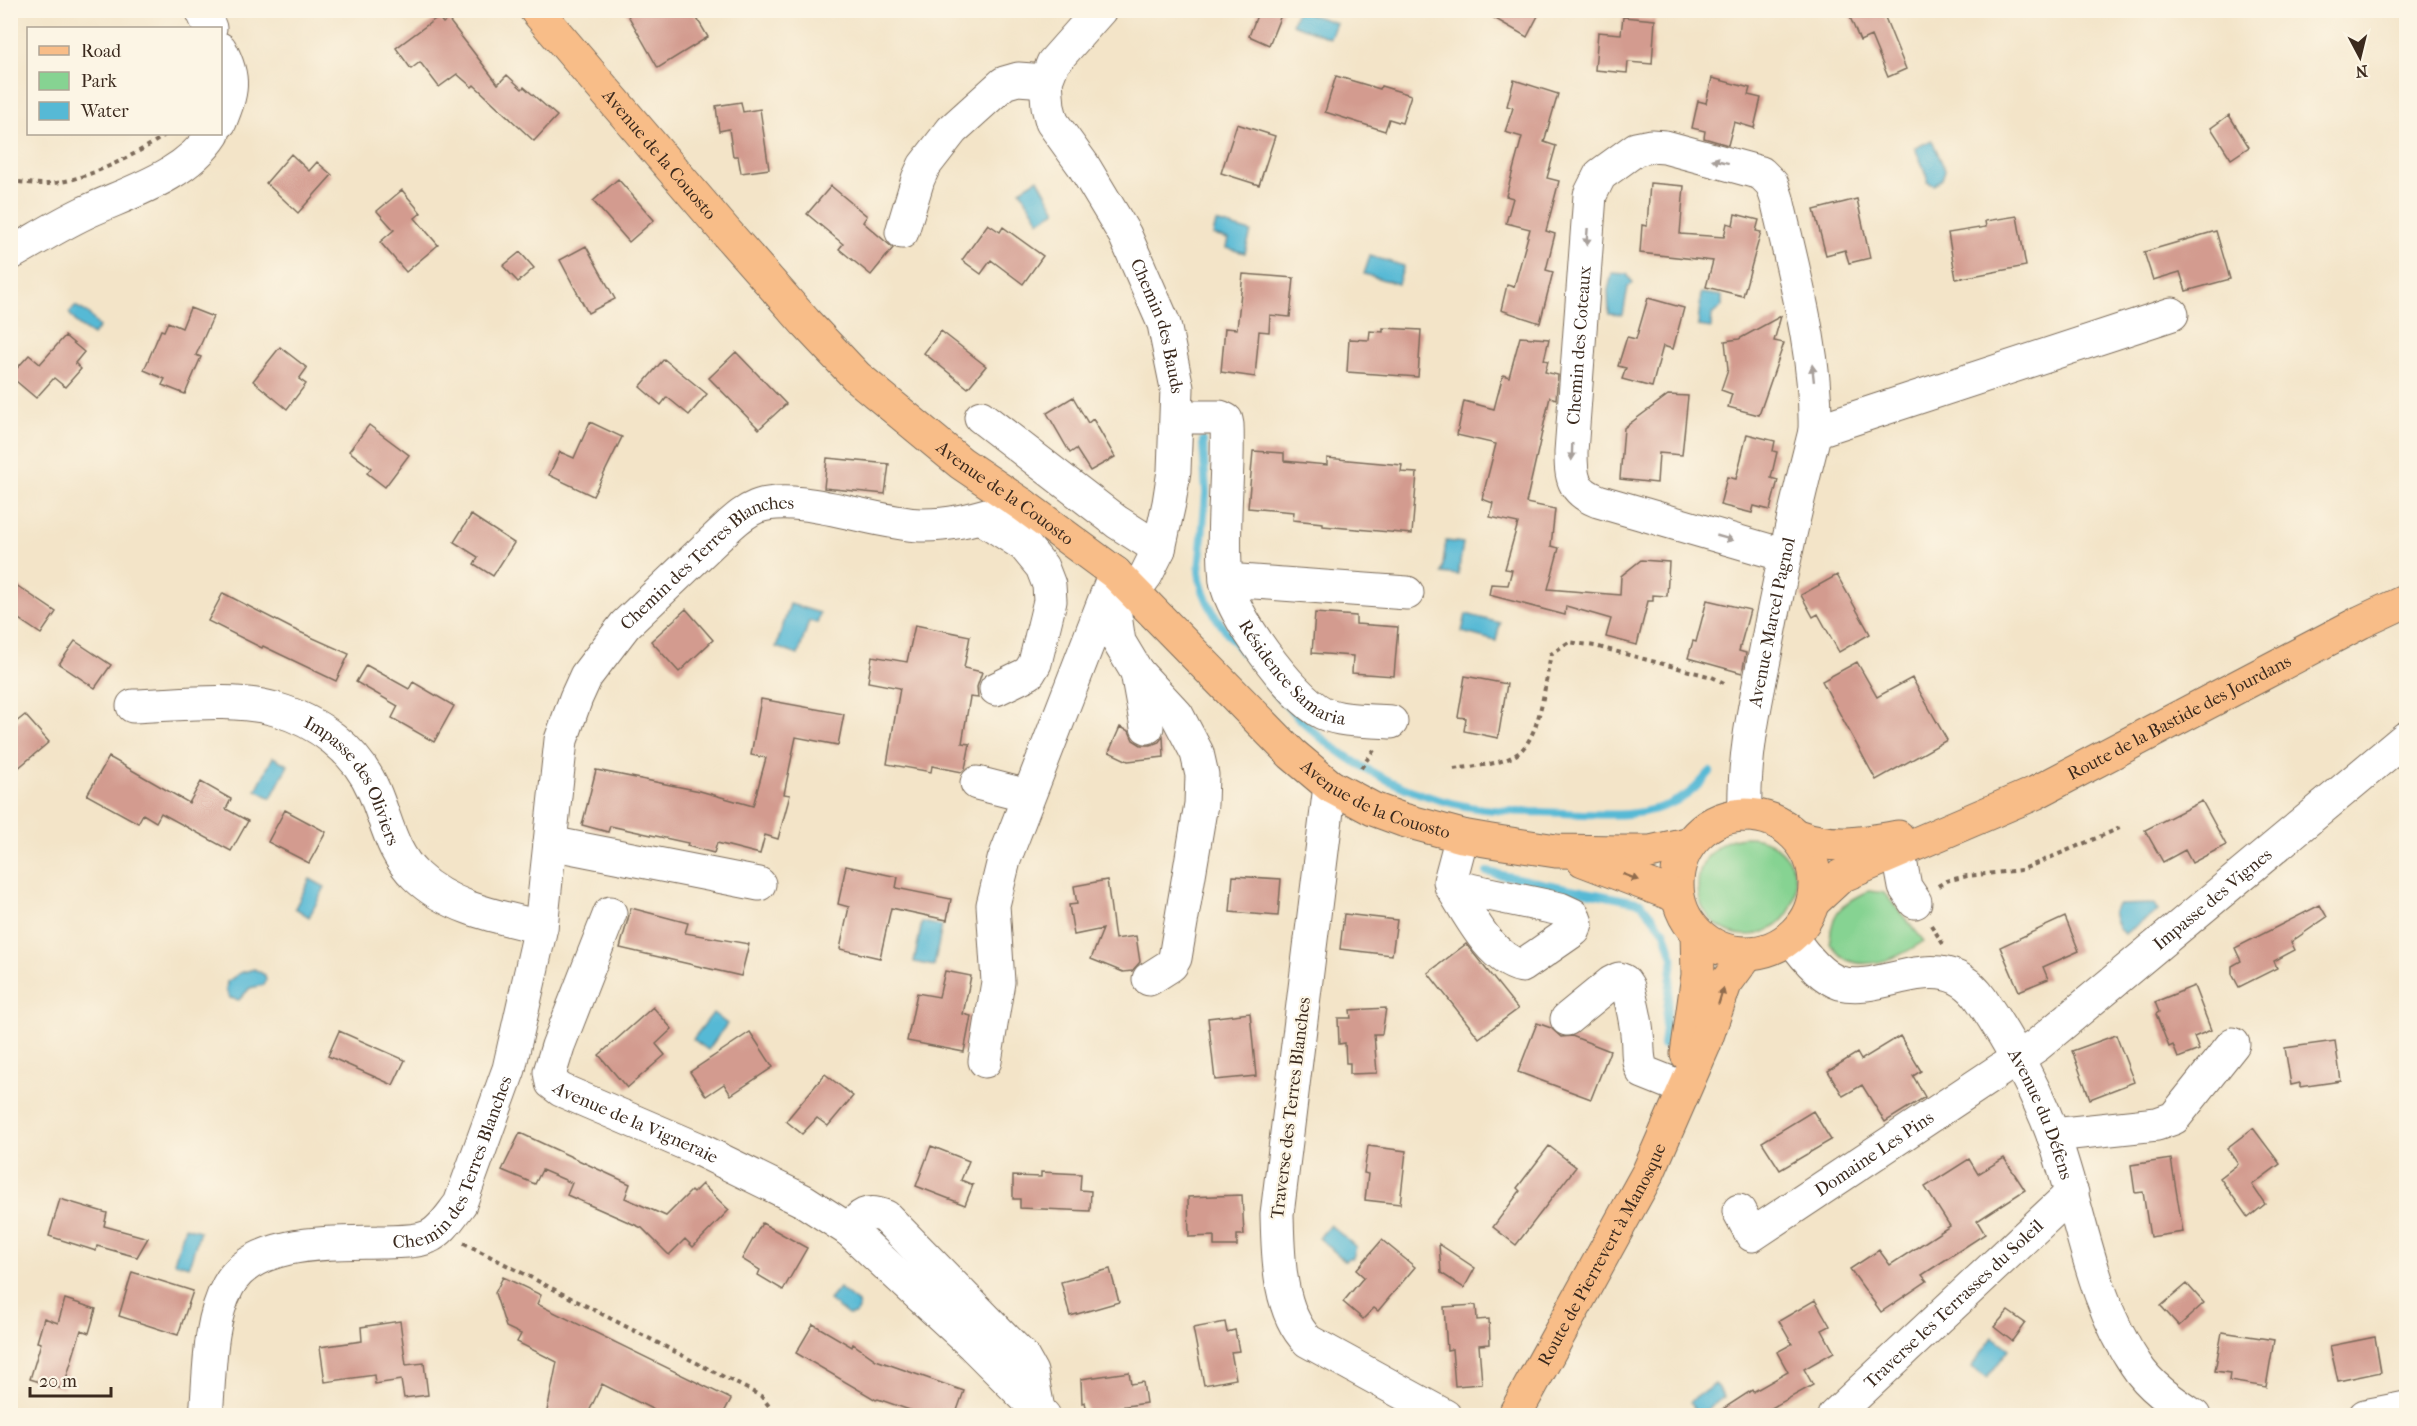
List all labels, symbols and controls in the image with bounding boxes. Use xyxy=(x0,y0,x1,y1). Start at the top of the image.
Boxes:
legend xyxy=(27,27,222,135)
north arrow xyxy=(2330,27,2390,87)
text: Road xyxy=(81,41,121,62)
text: N xyxy=(2354,61,2369,82)
text: Park xyxy=(81,71,118,92)
street label: Avenue de la Couosto xyxy=(597,84,721,224)
text: Water xyxy=(80,101,129,122)
one-way arrow xyxy=(1711,156,1729,166)
one-way arrow xyxy=(1582,227,1592,246)
street label: Chemin des Bauds xyxy=(1126,255,1188,395)
street label: Chemin des Coteaux xyxy=(1563,264,1595,425)
one-way arrow xyxy=(1808,363,1818,382)
street label: Avenue de la Couosto xyxy=(931,436,1078,550)
one-way arrow xyxy=(1567,443,1576,462)
street label: Chemin des Terres Blanches xyxy=(616,492,795,634)
one-way arrow xyxy=(1717,534,1735,543)
street label: Avenue Marcel Pagnol xyxy=(1744,535,1800,710)
street label: Résidence Samaria xyxy=(1234,616,1348,730)
street label: Route de la Bastide des Jourdans xyxy=(2064,650,2295,785)
street label: Impasse des Oliviers xyxy=(301,712,404,849)
street label: Avenue de la Couosto xyxy=(1296,755,1453,843)
street label: Impasse des Vignes xyxy=(2149,843,2276,955)
one-way arrow xyxy=(1622,873,1640,882)
one-way arrow xyxy=(1717,986,1726,1004)
street label: Traverse des Terres Blanches xyxy=(1267,996,1315,1220)
street label: Avenue du Défens xyxy=(2003,1044,2077,1182)
street label: Chemin des Terres Blanches xyxy=(392,1073,516,1252)
street label: Avenue de la Vigneraie xyxy=(548,1077,722,1168)
street label: Domaine Les Pins xyxy=(1811,1106,1938,1201)
street label: Route de Pierrevert à Manosque xyxy=(1533,1140,1670,1369)
street label: Traverse les Terrasses du Soleil xyxy=(1860,1215,2048,1393)
scale bar xyxy=(30,1360,111,1398)
text: 20 m xyxy=(39,1371,77,1392)

